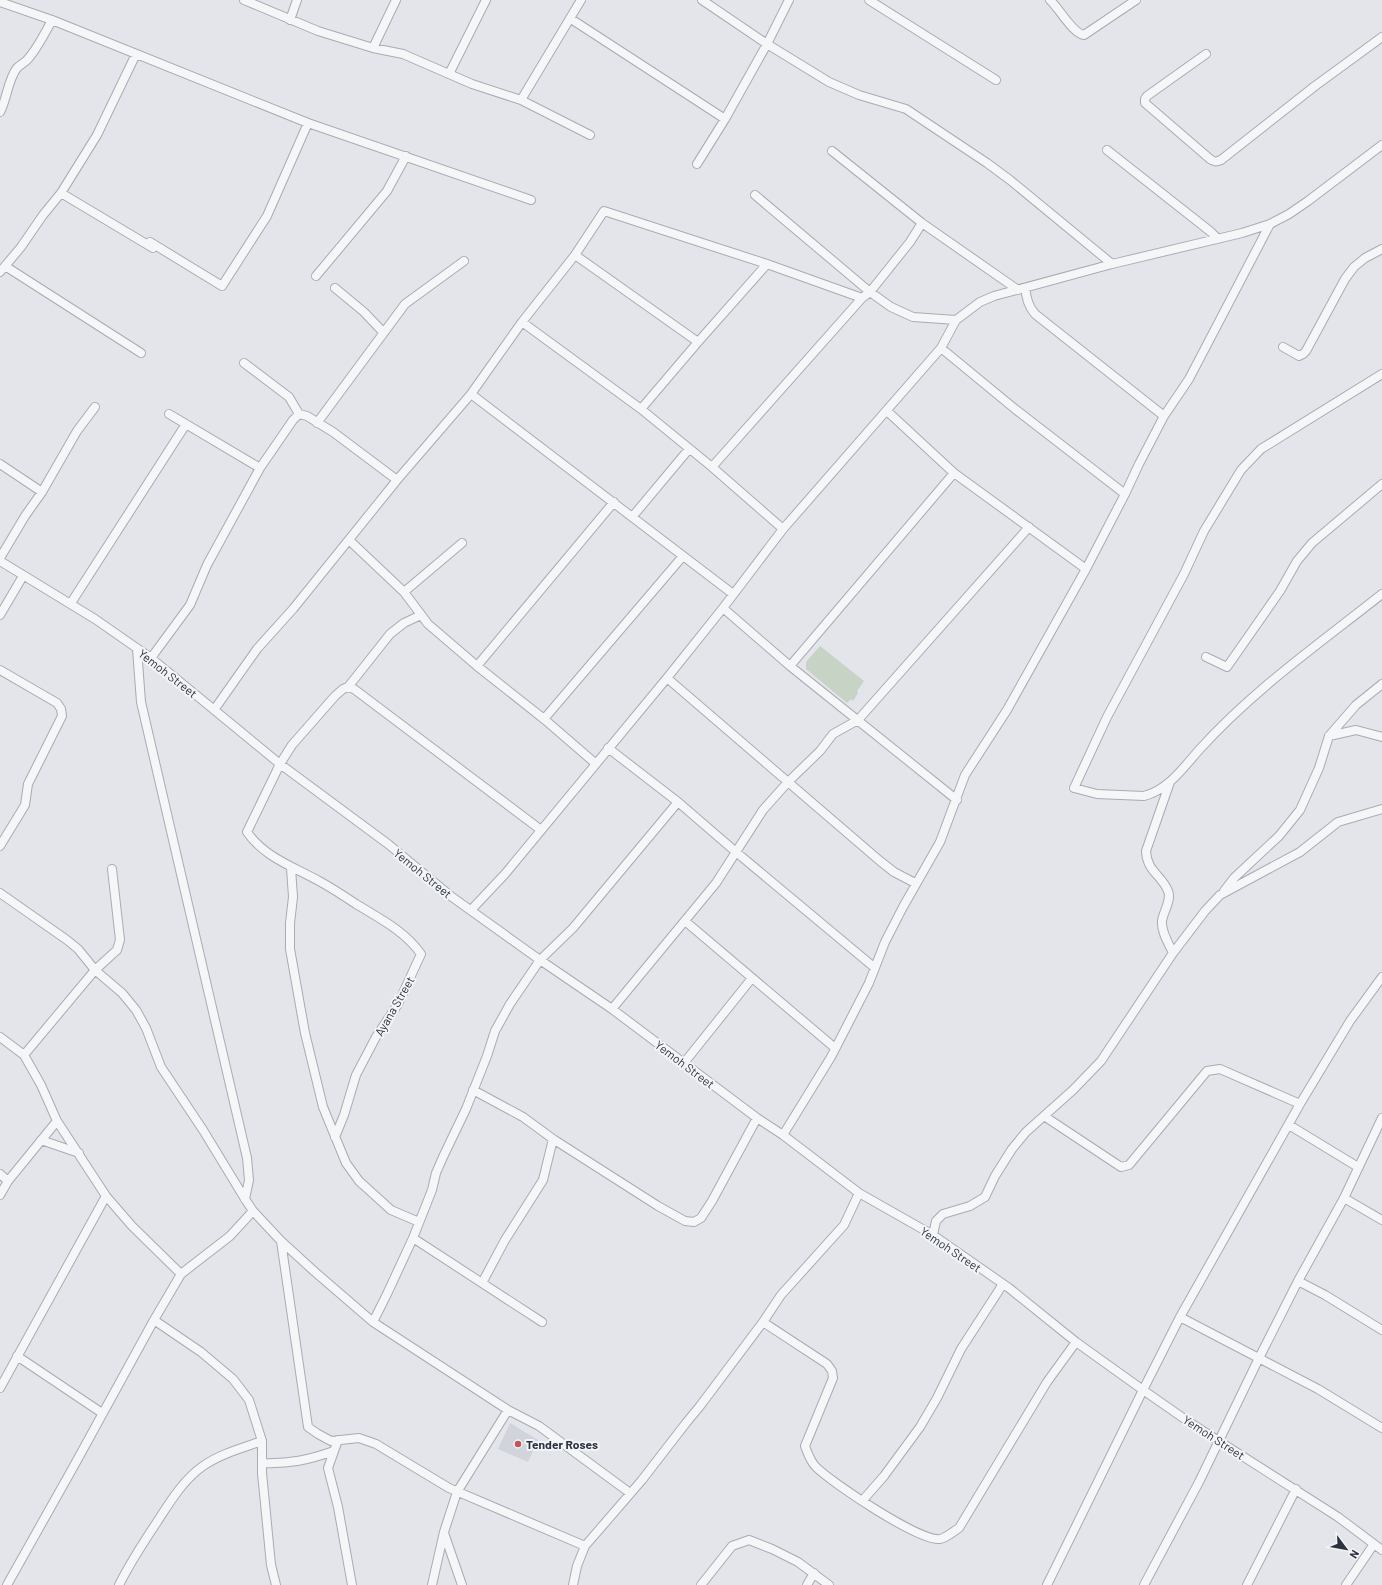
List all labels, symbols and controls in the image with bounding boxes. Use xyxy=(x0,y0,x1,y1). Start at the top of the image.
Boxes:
street label: Yemoh Street xyxy=(136,646,200,700)
street label: Yemoh Street xyxy=(391,845,455,901)
street label: Ayana Street xyxy=(371,974,417,1038)
street label: Yemoh Street xyxy=(653,1037,717,1091)
street label: Yemoh Street xyxy=(918,1223,984,1275)
street label: Yemoh Street xyxy=(1181,1412,1247,1462)
place label: Tender Roses xyxy=(526,1437,598,1451)
marker: Tender Roses xyxy=(513,1439,523,1449)
north arrow xyxy=(1326,1529,1366,1569)
text: N xyxy=(1347,1548,1362,1561)

